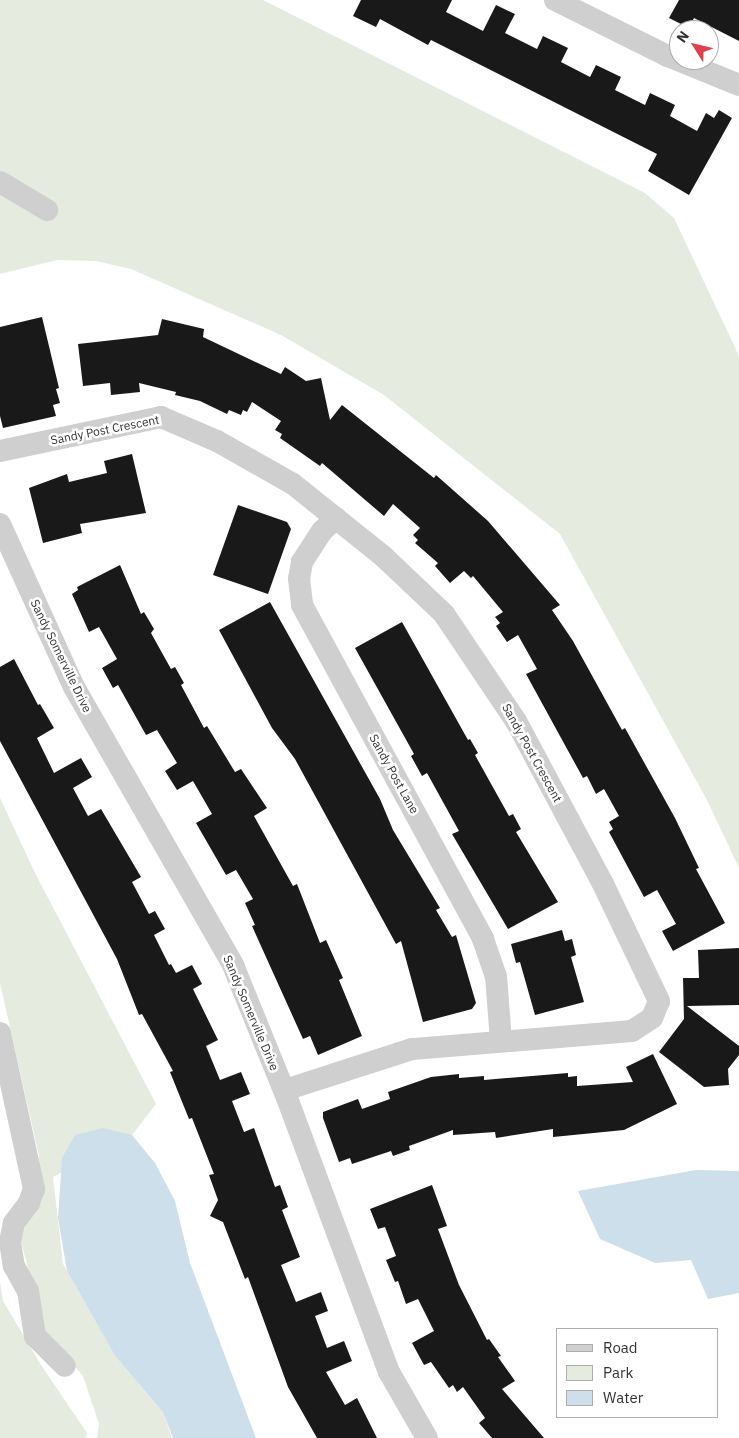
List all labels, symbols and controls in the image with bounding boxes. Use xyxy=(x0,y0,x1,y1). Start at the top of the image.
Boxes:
north arrow xyxy=(669,20,719,70)
text: N xyxy=(672,27,693,46)
street label: Sandy Post Crescent xyxy=(49,412,161,448)
street label: Sandy Somerville Drive xyxy=(27,597,95,715)
street label: Sandy Post Crescent xyxy=(499,701,565,805)
street label: Sandy Post Lane xyxy=(366,732,422,816)
street label: Sandy Somerville Drive xyxy=(220,953,282,1073)
legend xyxy=(556,1328,719,1418)
text: Road xyxy=(603,1338,638,1357)
text: Park xyxy=(603,1363,633,1382)
text: Water xyxy=(603,1388,643,1407)

